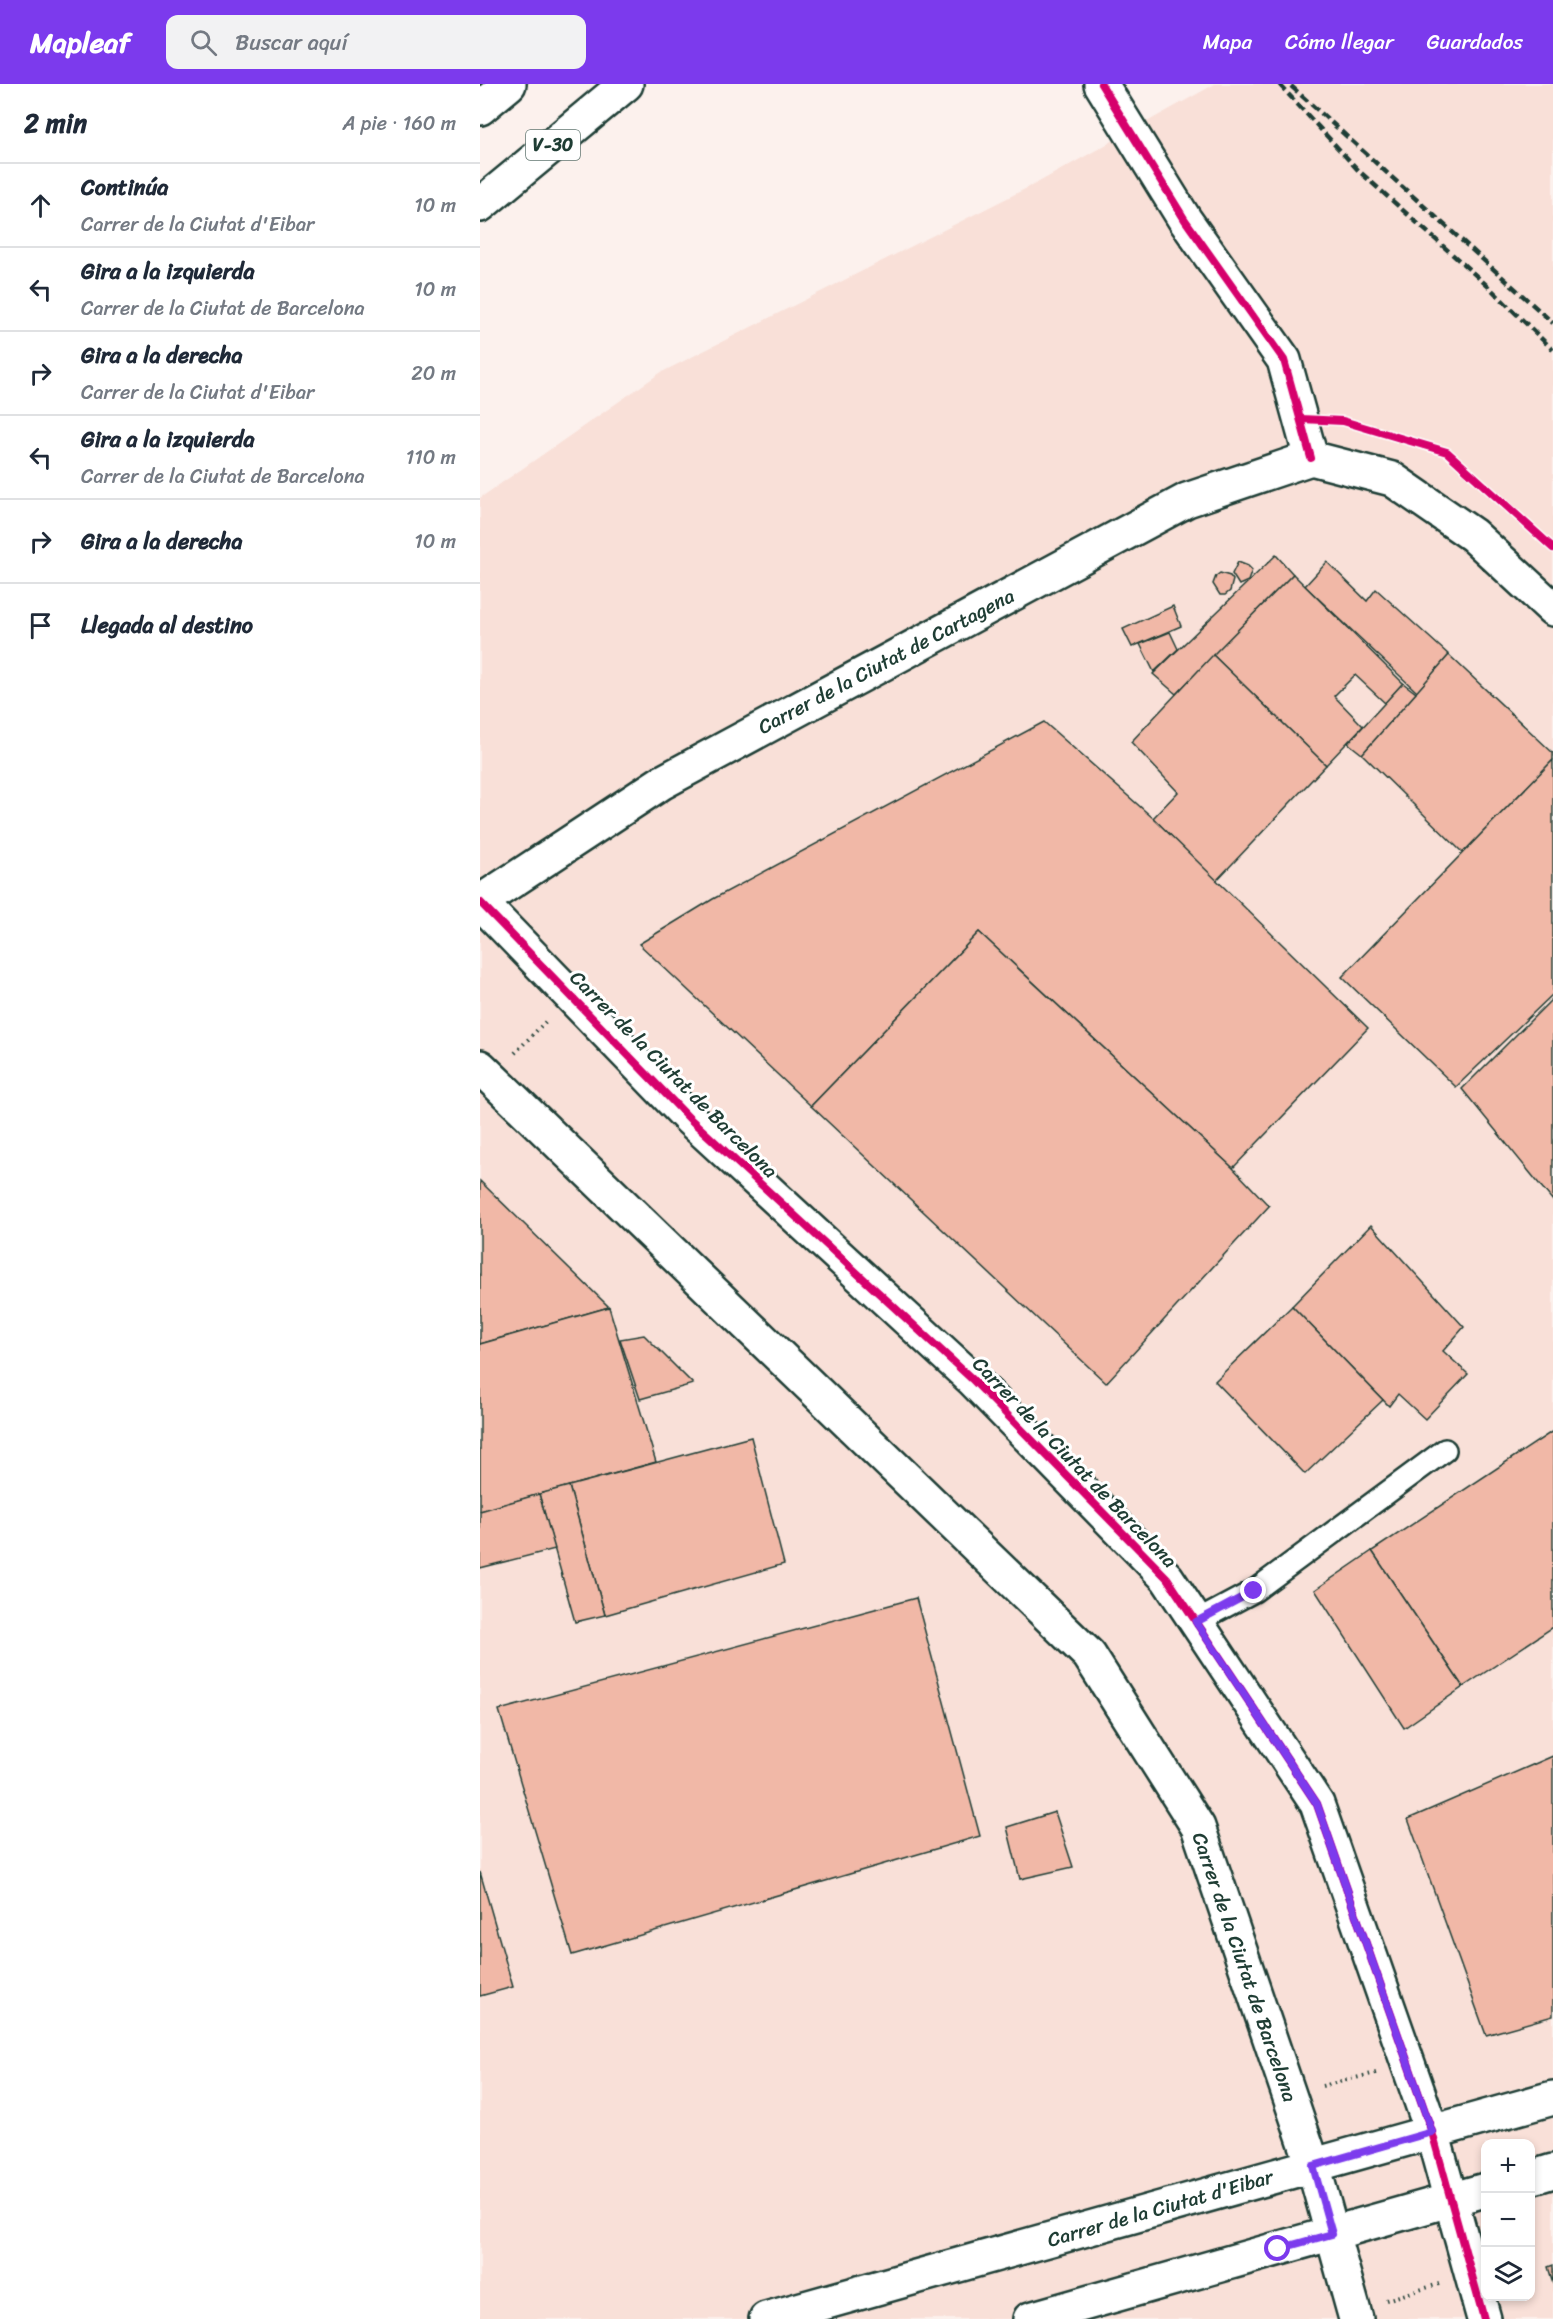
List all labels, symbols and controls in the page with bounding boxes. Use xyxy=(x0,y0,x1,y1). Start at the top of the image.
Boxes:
search box xyxy=(166,15,586,69)
text: Mapleaf xyxy=(30,18,130,67)
text: Buscar aquí xyxy=(235,23,347,62)
text: Mapa xyxy=(1203,23,1252,61)
text: Cómo llegar xyxy=(1285,23,1394,61)
text: Guardados xyxy=(1427,23,1523,61)
icon: search xyxy=(187,26,220,59)
text: 2 min xyxy=(24,100,87,146)
text: A pie · 160 m xyxy=(342,106,456,141)
road number: V-30 xyxy=(526,130,580,160)
text: Continúa xyxy=(81,168,168,207)
text: 10 m xyxy=(414,188,456,223)
icon: ahead xyxy=(24,189,57,222)
text: Carrer de la Ciutat d'Eibar xyxy=(81,207,314,242)
text: Gira a la izquierda xyxy=(81,252,254,291)
text: 10 m xyxy=(414,272,456,307)
icon: left xyxy=(24,273,57,306)
text: Carrer de la Ciutat de Barcelona xyxy=(81,291,365,326)
text: Gira a la derecha xyxy=(81,336,242,375)
text: 20 m xyxy=(411,356,456,391)
icon: right xyxy=(24,357,57,390)
text: Carrer de la Ciutat d'Eibar xyxy=(81,375,314,410)
text: Gira a la izquierda xyxy=(81,420,254,459)
text: 110 m xyxy=(406,440,456,475)
icon: left xyxy=(24,441,57,474)
text: Carrer de la Ciutat de Barcelona xyxy=(81,459,365,494)
text: Gira a la derecha xyxy=(81,522,242,561)
text: 10 m xyxy=(414,524,456,559)
icon: right xyxy=(24,525,57,558)
street label: Carrer de la Ciutat de Cartagena xyxy=(752,579,1021,744)
text: Llegada al destino xyxy=(81,606,253,645)
icon: arrive xyxy=(24,609,57,642)
street label: Carrer de la Ciutat de Barcelona xyxy=(561,962,786,1187)
street label: Carrer de la Ciutat de Barcelona xyxy=(964,1348,1186,1577)
route end xyxy=(1240,1577,1266,1603)
street label: Carrer de la Ciutat de Barcelona xyxy=(1182,1827,1307,2107)
map controls xyxy=(1481,2139,1535,2301)
button: + xyxy=(1481,2139,1535,2193)
street label: Carrer de la Ciutat d'Eibar xyxy=(1043,2159,1279,2257)
button: − xyxy=(1481,2193,1535,2247)
route start xyxy=(1264,2235,1290,2261)
button: layers xyxy=(1481,2247,1535,2301)

